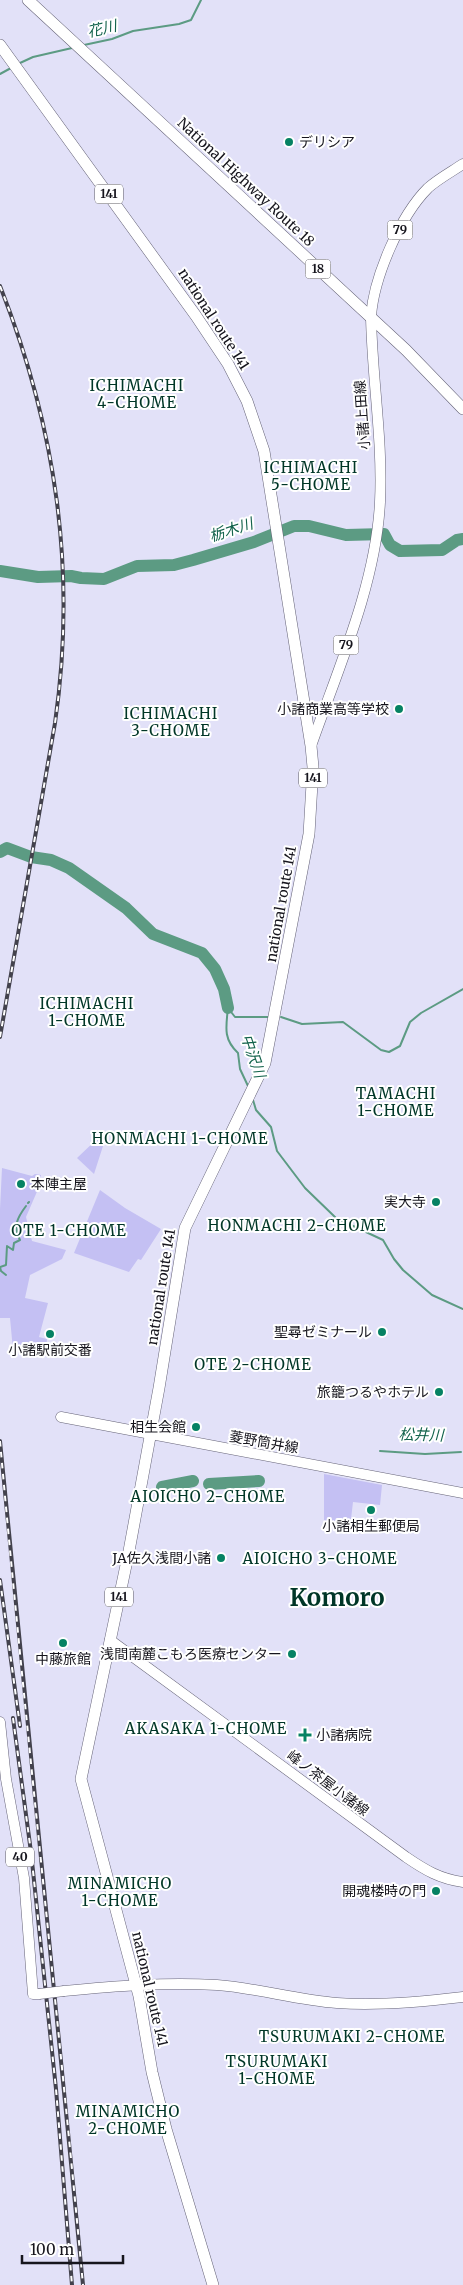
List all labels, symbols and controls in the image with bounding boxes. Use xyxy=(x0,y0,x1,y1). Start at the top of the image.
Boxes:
water label: 花川 xyxy=(85,15,121,41)
street label: National Highway Route 18 xyxy=(174,114,318,250)
place label: デリシア xyxy=(299,133,355,151)
marker: デリシア xyxy=(283,136,295,148)
road number: 141 xyxy=(95,184,123,203)
road number: 79 xyxy=(388,220,412,240)
road number: 18 xyxy=(306,260,330,278)
street label: national route 141 xyxy=(174,265,254,373)
district label: ICHIMACHI 4-CHOME xyxy=(90,376,184,412)
street label: 小諸上田線 xyxy=(351,379,373,451)
district label: ICHIMACHI 5-CHOME xyxy=(264,458,358,494)
water label: 栃木川 xyxy=(207,513,257,546)
road number: 79 xyxy=(334,636,358,654)
place label: 小諸商業高等学校 xyxy=(277,700,389,718)
marker: 小諸商業高等学校 xyxy=(393,703,405,715)
district label: ICHIMACHI 3-CHOME xyxy=(124,704,218,740)
road number: 141 xyxy=(299,768,327,788)
street label: national route 141 xyxy=(262,845,300,963)
district label: ICHIMACHI 1-CHOME xyxy=(40,994,134,1030)
water label: 中沢川 xyxy=(237,1031,270,1082)
district label: TAMACHI 1-CHOME xyxy=(356,1084,436,1120)
district label: HONMACHI 1-CHOME xyxy=(92,1129,268,1148)
place label: 本陣主屋 xyxy=(31,1175,87,1193)
marker: 本陣主屋 xyxy=(15,1178,27,1190)
place label: 実大寺 xyxy=(384,1193,426,1211)
marker: 実大寺 xyxy=(430,1196,442,1208)
district label: HONMACHI 2-CHOME xyxy=(207,1216,387,1235)
district label: OTE 1-CHOME xyxy=(11,1221,127,1240)
street label: national route 141 xyxy=(143,1228,179,1346)
place label: 聖尋ゼミナール xyxy=(274,1323,372,1341)
marker: 聖尋ゼミナール xyxy=(376,1326,388,1338)
marker: 小諸駅前交番 xyxy=(44,1328,56,1340)
place label: 小諸駅前交番 xyxy=(8,1341,92,1359)
district label: OTE 2-CHOME xyxy=(194,1355,312,1374)
place label: 旅籠つるやホテル xyxy=(317,1383,429,1401)
marker: 旅籠つるやホテル xyxy=(433,1386,445,1398)
place label: 相生会館 xyxy=(130,1418,186,1436)
marker: 相生会館 xyxy=(190,1421,202,1433)
water label: 松井川 xyxy=(398,1425,446,1444)
street label: 菱野筒井線 xyxy=(228,1427,300,1457)
district label: AIOICHO 2-CHOME xyxy=(130,1487,285,1506)
marker: 小諸相生郵便局 xyxy=(365,1504,377,1516)
place label: 小諸相生郵便局 xyxy=(322,1517,420,1535)
place label: JA佐久浅間小諸 xyxy=(111,1549,211,1567)
district label: AIOICHO 3-CHOME xyxy=(241,1549,398,1568)
marker: JA佐久浅間小諸 xyxy=(215,1552,227,1564)
district label: Komoro xyxy=(289,1582,385,1613)
road number: 141 xyxy=(105,1588,133,1606)
marker: 中藤旅館 xyxy=(57,1637,69,1649)
place label: 浅間南麓こもろ医療センター xyxy=(100,1645,282,1663)
marker: 浅間南麓こもろ医療センター xyxy=(286,1648,298,1660)
place label: 中藤旅館 xyxy=(35,1650,91,1668)
district label: AKASAKA 1-CHOME xyxy=(124,1719,287,1738)
place label: 小諸病院 xyxy=(316,1726,372,1744)
marker: 小諸病院 xyxy=(298,1728,312,1742)
street label: 峰ノ茶屋小諸線 xyxy=(283,1746,373,1820)
road number: 40 xyxy=(6,1848,34,1866)
district label: MINAMICHO 1-CHOME xyxy=(68,1874,172,1910)
place label: 開魂楼時の門 xyxy=(342,1882,426,1900)
marker: 開魂楼時の門 xyxy=(430,1885,442,1897)
street label: national route 141 xyxy=(128,1930,172,2048)
district label: TSURUMAKI 2-CHOME xyxy=(259,2027,445,2046)
district label: TSURUMAKI 1-CHOME xyxy=(226,2052,328,2088)
district label: MINAMICHO 2-CHOME xyxy=(76,2102,180,2138)
scale bar xyxy=(22,2232,124,2264)
text: 100 m xyxy=(30,2240,74,2259)

